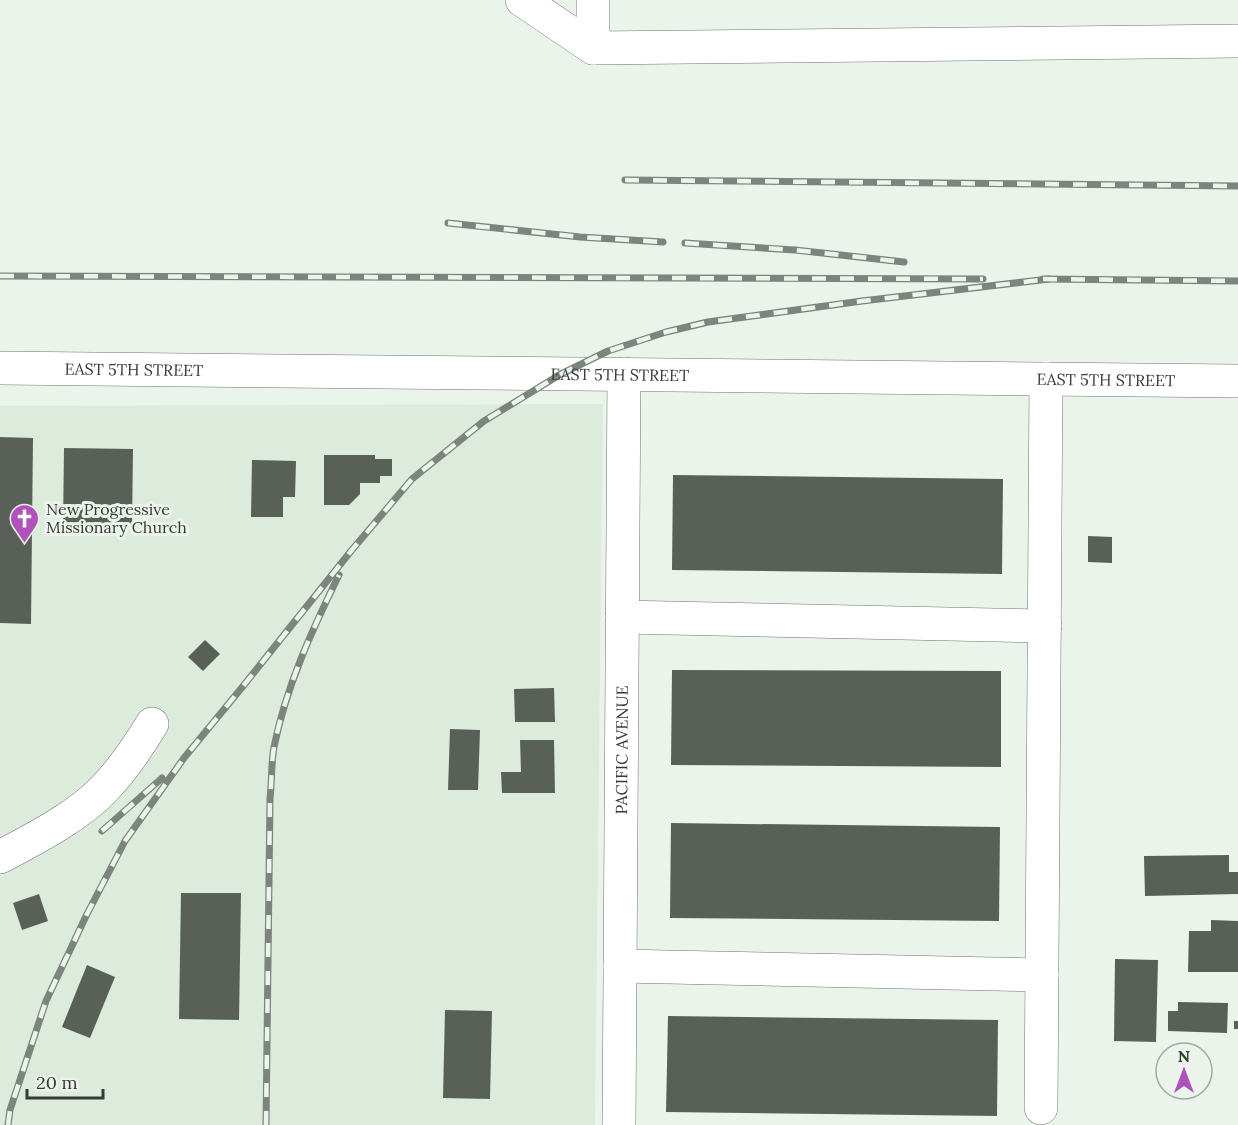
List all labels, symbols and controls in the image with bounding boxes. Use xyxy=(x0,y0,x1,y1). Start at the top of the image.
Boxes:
street label: EAST 5TH STREET xyxy=(65,359,203,380)
street label: EAST 5TH STREET xyxy=(550,364,689,385)
street label: EAST 5TH STREET xyxy=(1036,369,1175,390)
place label: New Progressive Missionary Church xyxy=(46,499,187,537)
church icon: New Progressive Missionary Church xyxy=(9,502,41,544)
street label: PACIFIC AVENUE xyxy=(611,685,632,815)
north arrow xyxy=(1154,1041,1214,1101)
text: N xyxy=(1178,1046,1190,1066)
scale bar xyxy=(27,1062,104,1100)
text: 20 m xyxy=(36,1071,78,1094)

